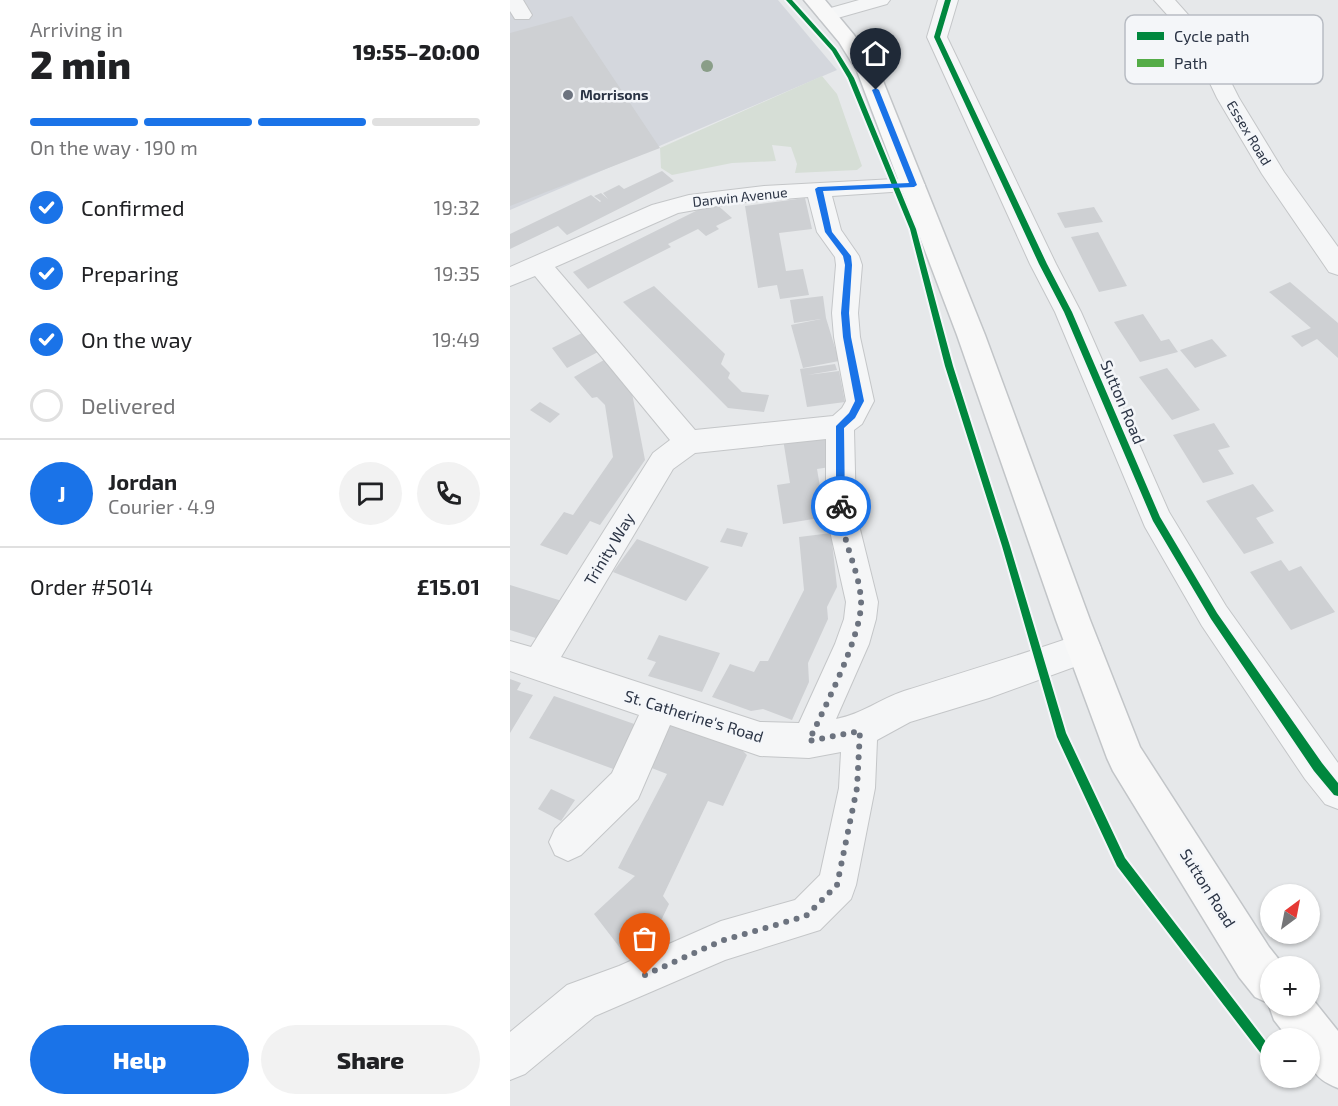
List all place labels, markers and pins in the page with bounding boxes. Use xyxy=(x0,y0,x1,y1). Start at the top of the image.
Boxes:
pin xyxy=(850,28,901,90)
place label: Morrisons xyxy=(580,86,648,103)
marker: Morrisons xyxy=(561,88,575,102)
pin xyxy=(619,913,670,975)

